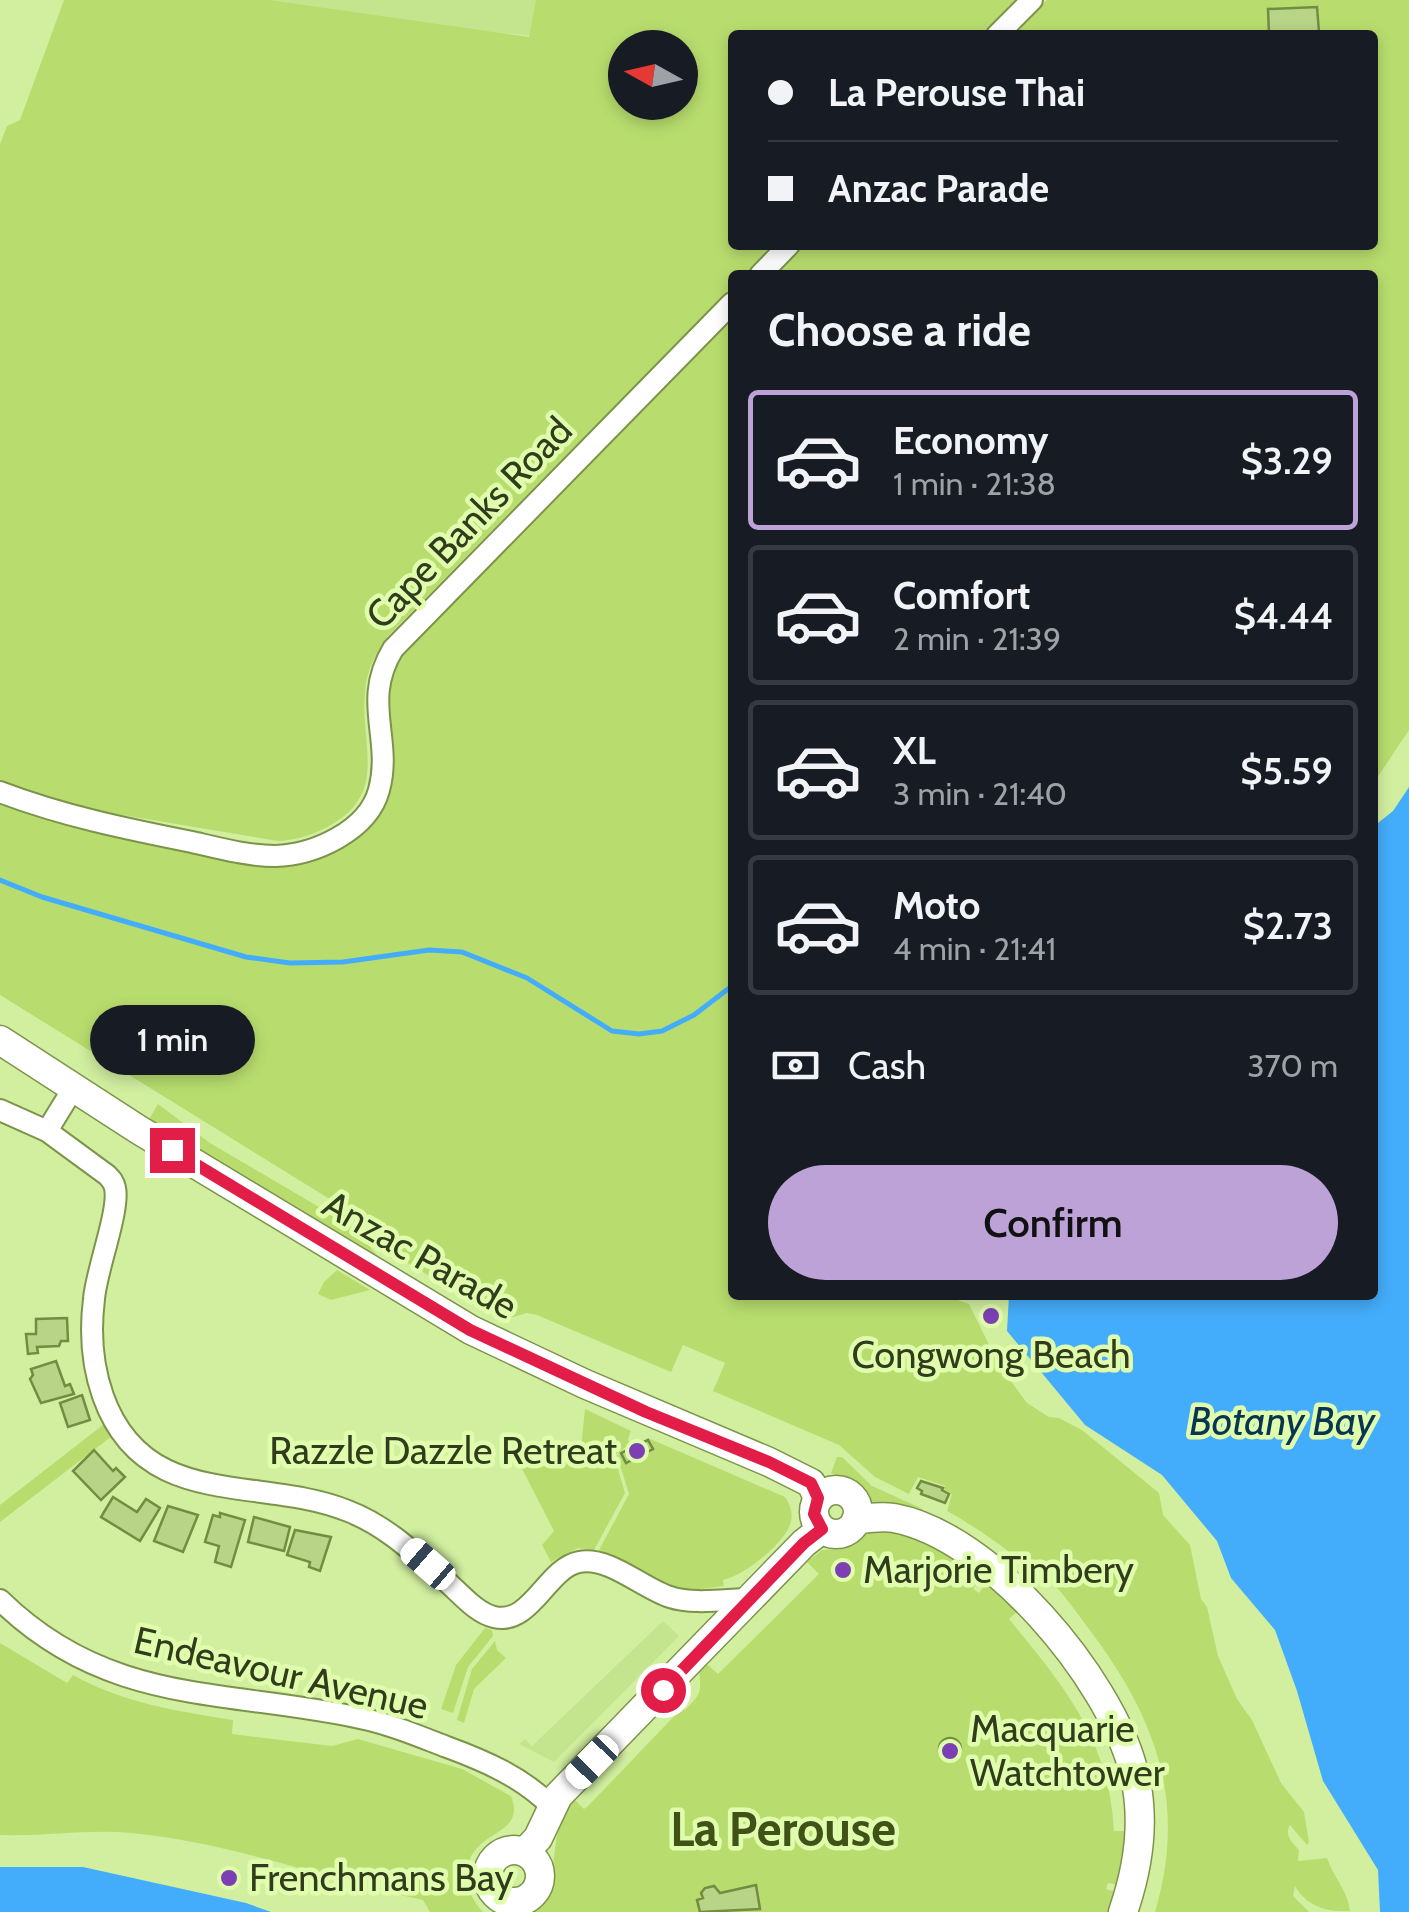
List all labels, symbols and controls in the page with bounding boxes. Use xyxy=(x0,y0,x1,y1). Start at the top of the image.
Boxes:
north arrow xyxy=(608,30,698,120)
map controls xyxy=(608,30,698,120)
text: La Perouse Thai xyxy=(828,69,1085,116)
text: Anzac Parade xyxy=(828,165,1049,212)
text: Choose a ride xyxy=(768,303,1031,357)
street label: Cape Banks Road xyxy=(356,407,582,639)
icon: car xyxy=(773,415,863,505)
text: Economy xyxy=(893,417,1048,464)
text: $3.29 xyxy=(1241,437,1333,484)
text: 1 min · 21:38 xyxy=(893,464,1056,503)
icon: car xyxy=(773,570,863,660)
text: Comfort xyxy=(893,572,1030,619)
text: $4.44 xyxy=(1234,592,1333,639)
text: 2 min · 21:39 xyxy=(893,619,1061,658)
icon: car xyxy=(773,725,863,815)
text: XL xyxy=(893,727,936,774)
text: $5.59 xyxy=(1240,747,1333,794)
text: 3 min · 21:40 xyxy=(893,774,1067,813)
icon: car xyxy=(773,880,863,970)
text: Moto xyxy=(893,882,980,929)
text: $2.73 xyxy=(1243,902,1333,949)
text: 4 min · 21:41 xyxy=(893,929,1056,968)
callout: 1 min xyxy=(90,1005,254,1075)
text: 1 min xyxy=(137,1020,208,1059)
icon: cash xyxy=(768,1038,823,1093)
text: Cash xyxy=(848,1042,926,1089)
text: 370 m xyxy=(1247,1046,1338,1085)
route end xyxy=(150,1128,195,1173)
button: Confirm xyxy=(768,1165,1338,1280)
street label: Anzac Parade xyxy=(315,1180,526,1329)
marker: Congwong Beach xyxy=(980,1305,1002,1327)
place label: Congwong Beach xyxy=(851,1331,1131,1378)
water label: Botany Bay xyxy=(1189,1396,1376,1445)
place label: Razzle Dazzle Retreat xyxy=(269,1427,617,1474)
marker: Razzle Dazzle Retreat xyxy=(626,1440,648,1462)
car xyxy=(396,1533,460,1595)
place label: Marjorie Timbery xyxy=(863,1546,1134,1593)
marker: Marjorie Timbery xyxy=(832,1559,854,1581)
street label: Endeavour Avenue xyxy=(130,1616,433,1729)
route start xyxy=(641,1668,686,1713)
place label: Macquarie Watchtower xyxy=(970,1705,1165,1796)
car xyxy=(560,1730,624,1794)
marker: Macquarie Watchtower xyxy=(939,1740,961,1762)
district label: La Perouse xyxy=(670,1800,896,1858)
place label: Frenchmans Bay xyxy=(249,1854,514,1901)
marker: Frenchmans Bay xyxy=(218,1867,240,1889)

